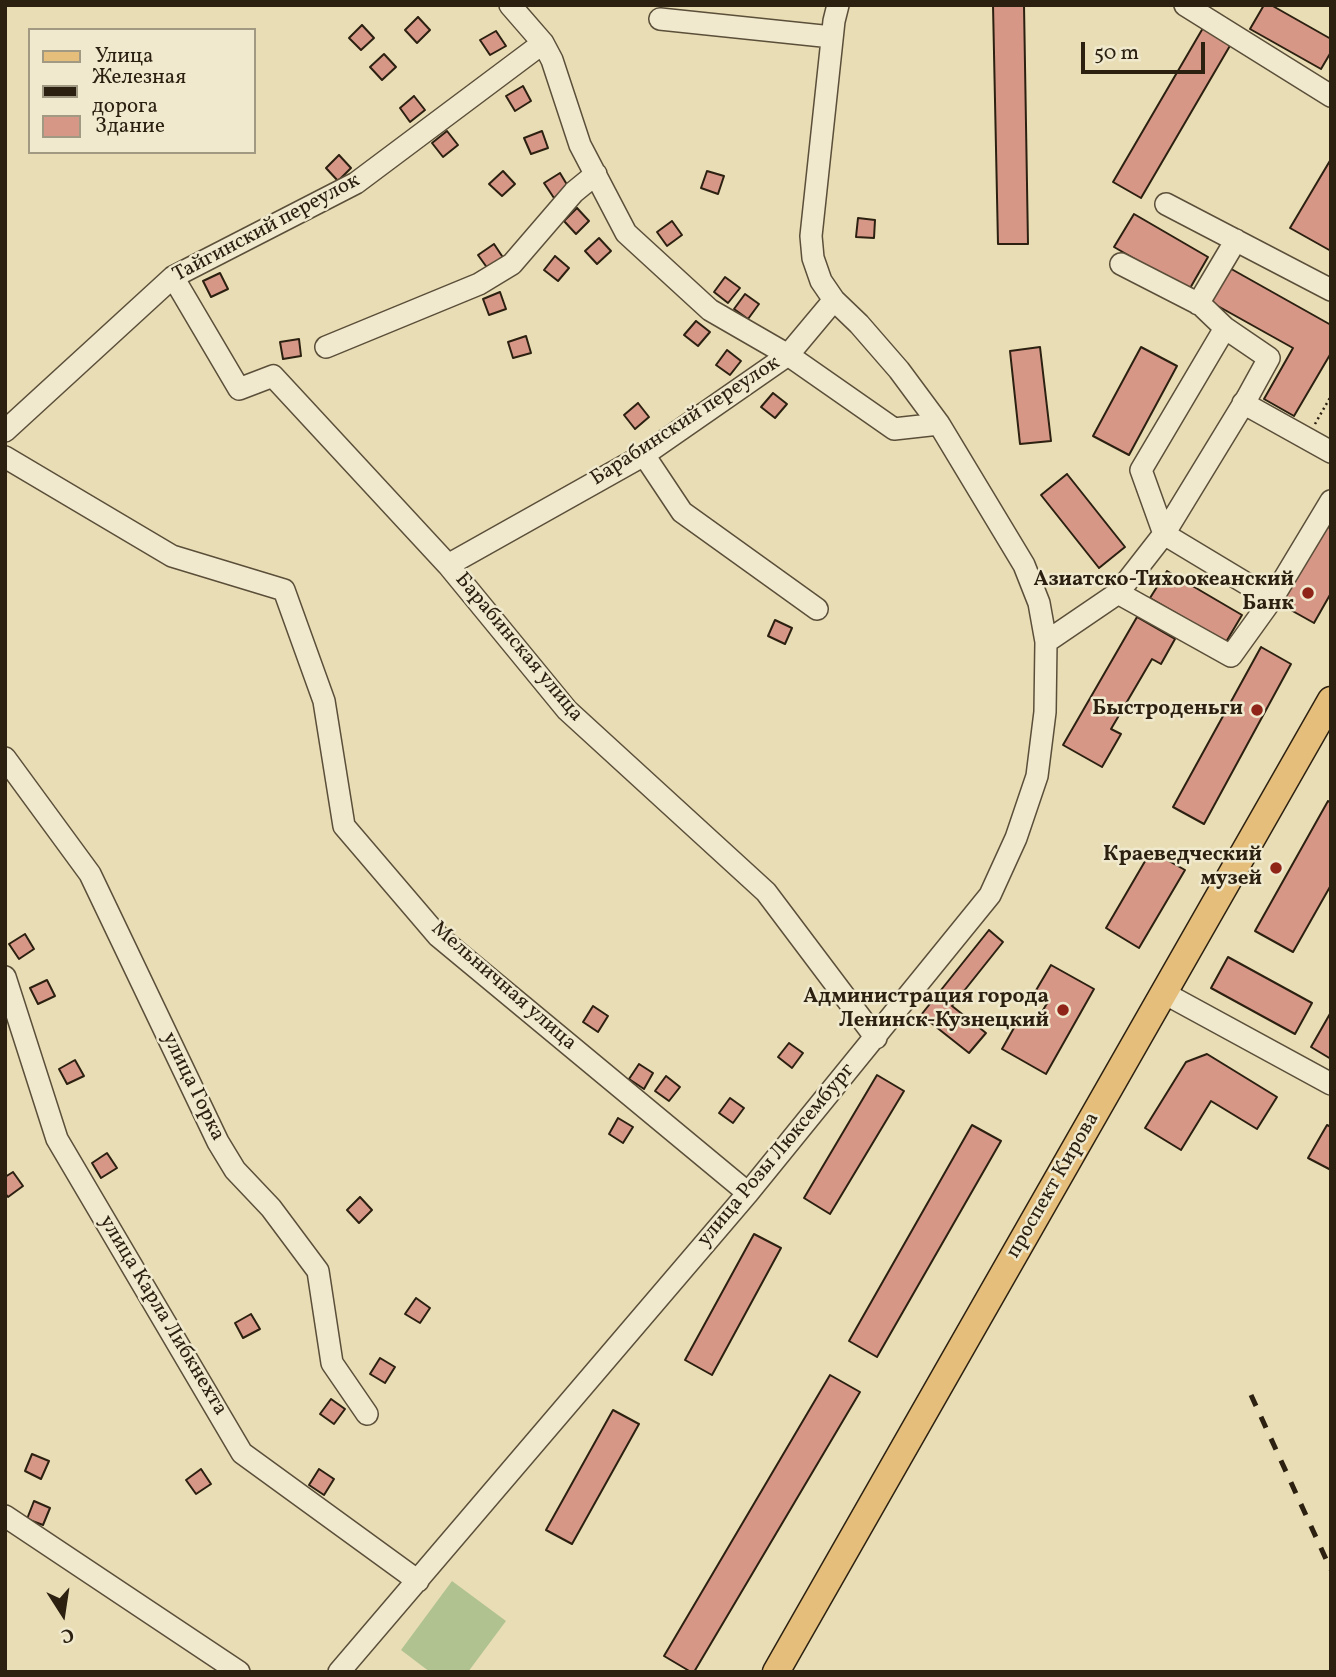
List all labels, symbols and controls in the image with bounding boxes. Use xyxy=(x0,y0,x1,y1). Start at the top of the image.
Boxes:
legend xyxy=(28,28,256,154)
scale bar xyxy=(1084,28,1208,72)
text: 50 m xyxy=(1094,39,1139,68)
text: Улица xyxy=(95,42,153,71)
text: Железная дорога xyxy=(92,63,186,121)
text: Здание xyxy=(95,112,165,141)
street label: Тайгинский переулок xyxy=(169,169,365,289)
street label: Барабинский переулок xyxy=(587,351,785,493)
street label: Барабинская улица xyxy=(448,568,588,728)
place label: Азиатско-Тихоокеанский Банк xyxy=(1034,568,1294,618)
marker: Азиатско-Тихоокеанский Банк xyxy=(1300,585,1316,601)
place label: Быстроденьги xyxy=(1092,697,1243,723)
marker: Быстроденьги xyxy=(1249,702,1265,718)
place label: Краеведческий музей xyxy=(1103,843,1262,893)
marker: Краеведческий музей xyxy=(1268,860,1284,876)
street label: Мельничная улица xyxy=(425,917,581,1057)
place label: Администрация города Ленинск-Кузнецкий xyxy=(803,985,1049,1035)
marker: Администрация города Ленинск-Кузнецкий xyxy=(1055,1002,1071,1018)
street label: улица Горка xyxy=(155,1029,229,1145)
street label: улица Розы Люксембург xyxy=(693,1059,861,1253)
street label: проспект Кирова xyxy=(1002,1109,1106,1263)
street label: улица Карла Либкнехта xyxy=(92,1211,232,1421)
north arrow xyxy=(28,1579,98,1649)
text: С xyxy=(59,1621,76,1649)

